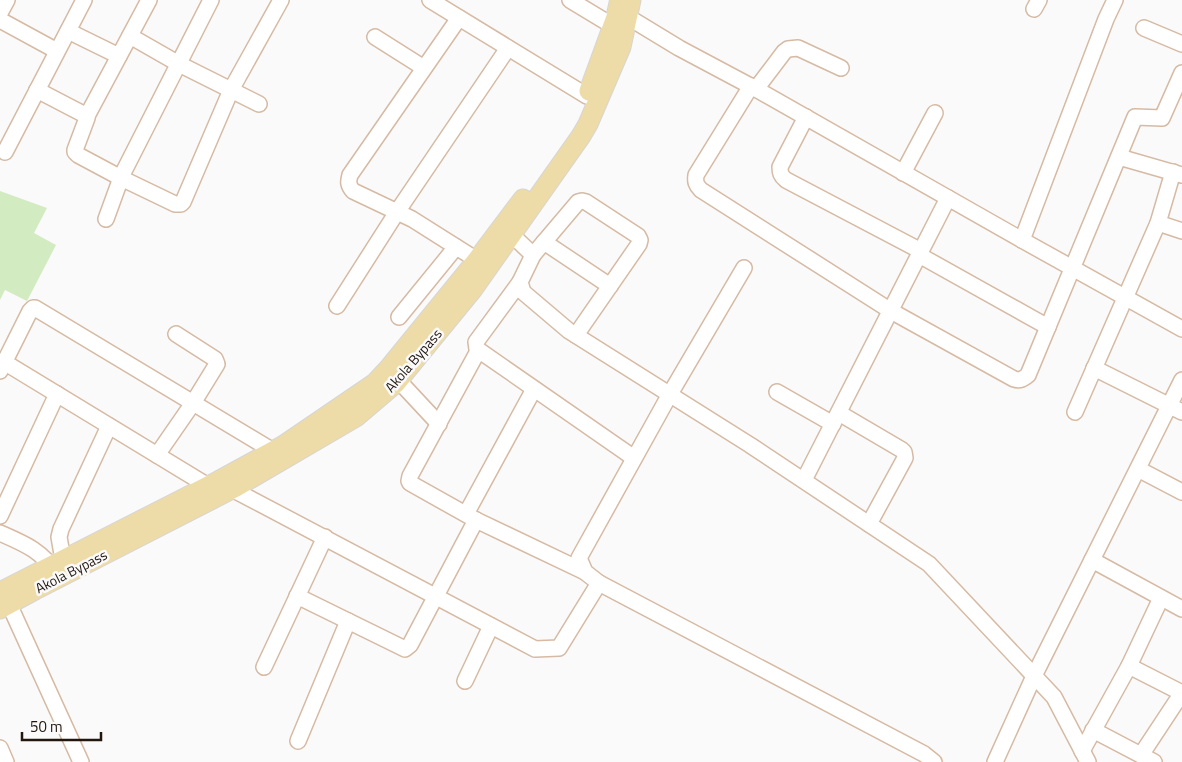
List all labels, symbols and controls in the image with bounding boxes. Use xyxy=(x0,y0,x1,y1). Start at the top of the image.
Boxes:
street label: Akola Bypass xyxy=(379,324,447,396)
street label: Akola Bypass xyxy=(31,544,111,598)
scale bar xyxy=(22,710,101,742)
text: 50 m xyxy=(30,715,63,738)

